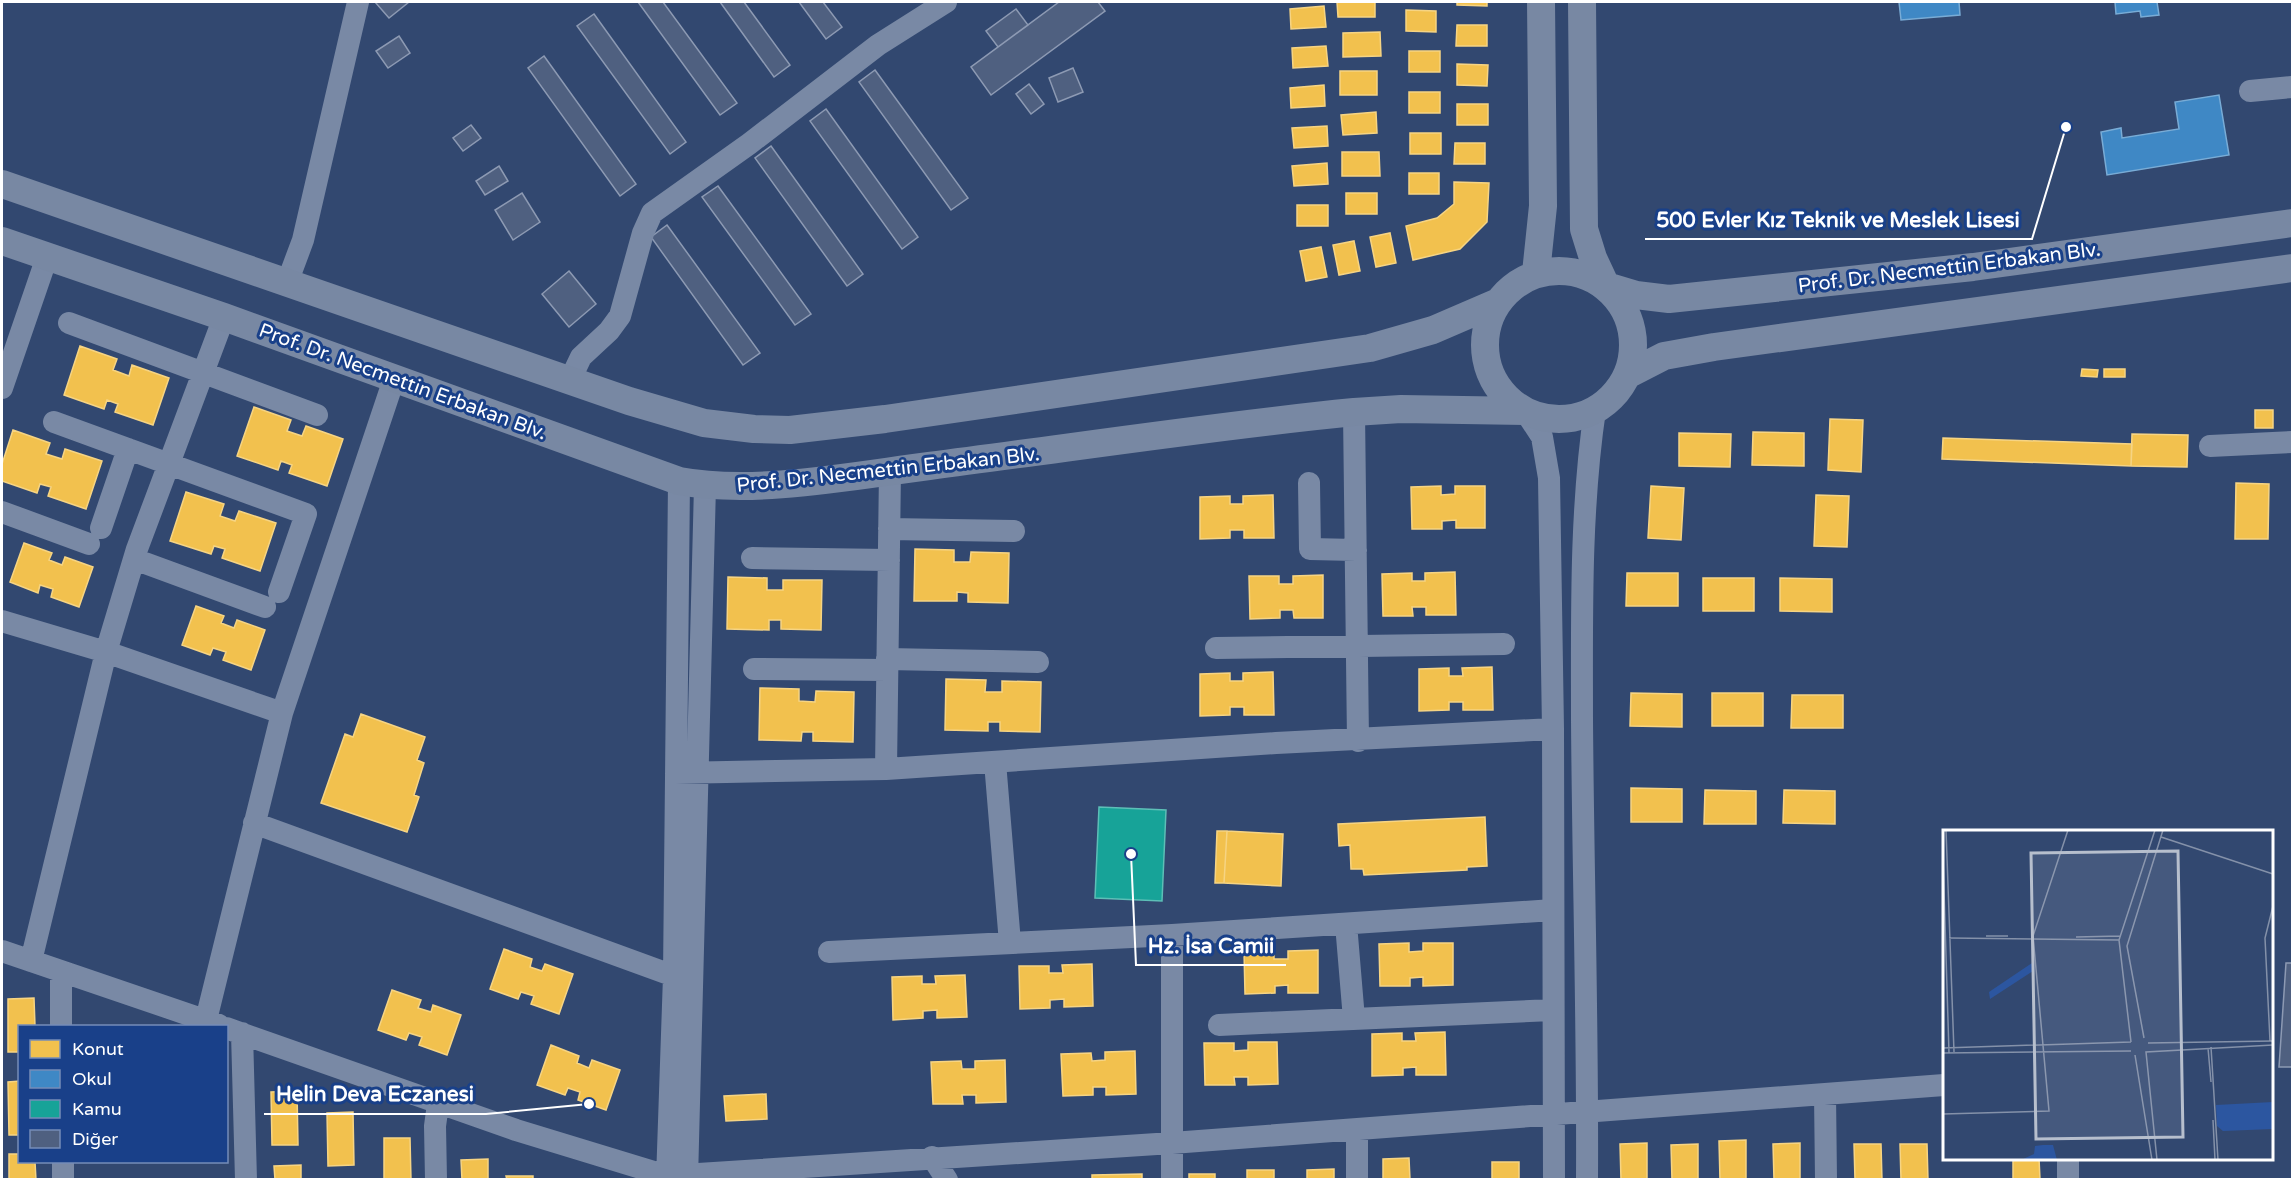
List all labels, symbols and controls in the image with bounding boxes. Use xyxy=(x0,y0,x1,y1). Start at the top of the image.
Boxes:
callout: 500 Evler Kız Teknik ve Meslek Lisesi xyxy=(1645,200,2032,239)
text: 500 Evler Kız Teknik ve Meslek Lisesi xyxy=(1656,208,2020,233)
street label: Prof. Dr. Necmettin Erbakan Blv. xyxy=(1796,238,2102,298)
street label: Prof. Dr. Necmettin Erbakan Blv. xyxy=(255,319,550,445)
street label: Prof. Dr. Necmettin Erbakan Blv. xyxy=(735,442,1041,498)
inset map xyxy=(1943,830,2273,1160)
callout: Hz. İsa Camii xyxy=(1136,926,1286,965)
text: Hz. İsa Camii xyxy=(1148,934,1274,959)
legend xyxy=(18,1025,228,1163)
text: Konut xyxy=(72,1038,124,1060)
text: Okul xyxy=(72,1068,112,1090)
callout: Helin Deva Eczanesi xyxy=(264,1075,486,1114)
text: Helin Deva Eczanesi xyxy=(276,1082,474,1107)
text: Kamu xyxy=(72,1098,122,1120)
text: Diğer xyxy=(72,1128,118,1150)

